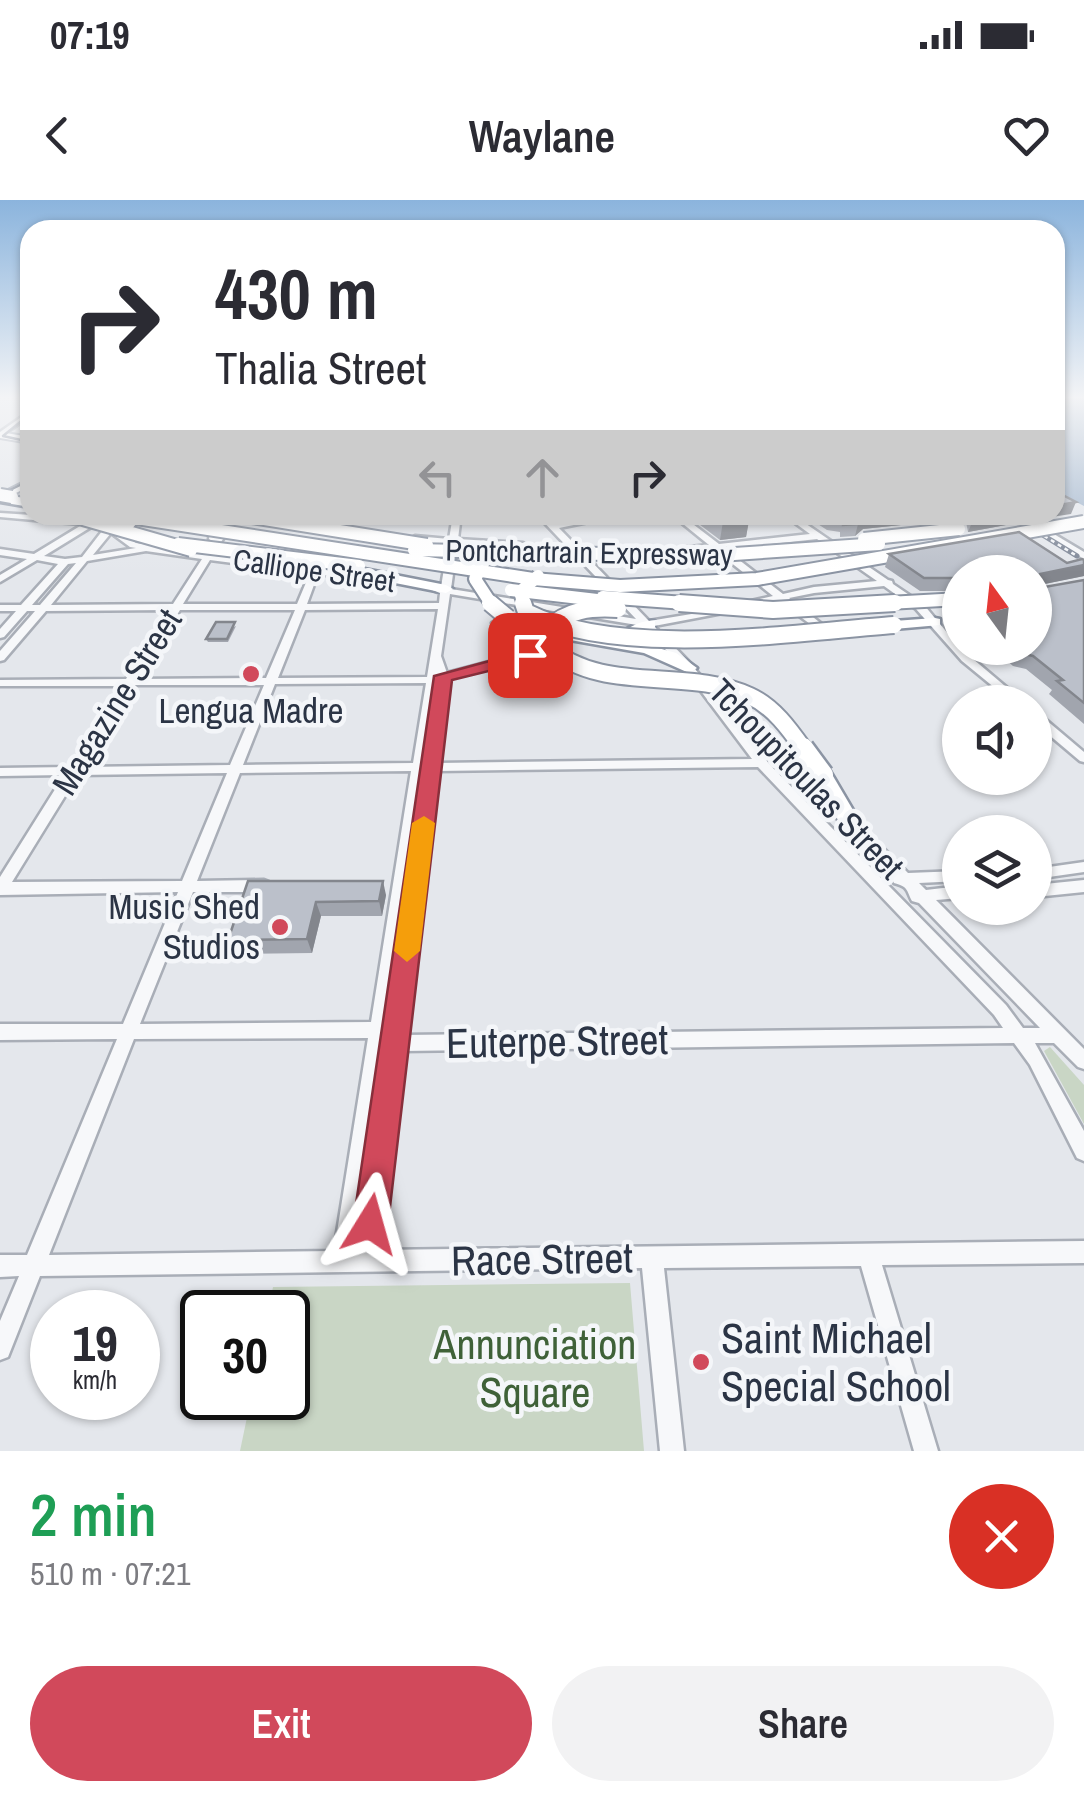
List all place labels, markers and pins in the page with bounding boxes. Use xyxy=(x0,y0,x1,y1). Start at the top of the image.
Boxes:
pin xyxy=(488,613,573,698)
marker: Lengua Madre xyxy=(240,663,262,685)
place label: Lengua Madre xyxy=(158,687,344,734)
place label: Music Shed Studios xyxy=(108,883,260,970)
marker: Music Shed Studios xyxy=(269,916,291,938)
place label: Saint Michael Special School xyxy=(721,1310,951,1414)
marker: Saint Michael Special School xyxy=(690,1351,712,1373)

